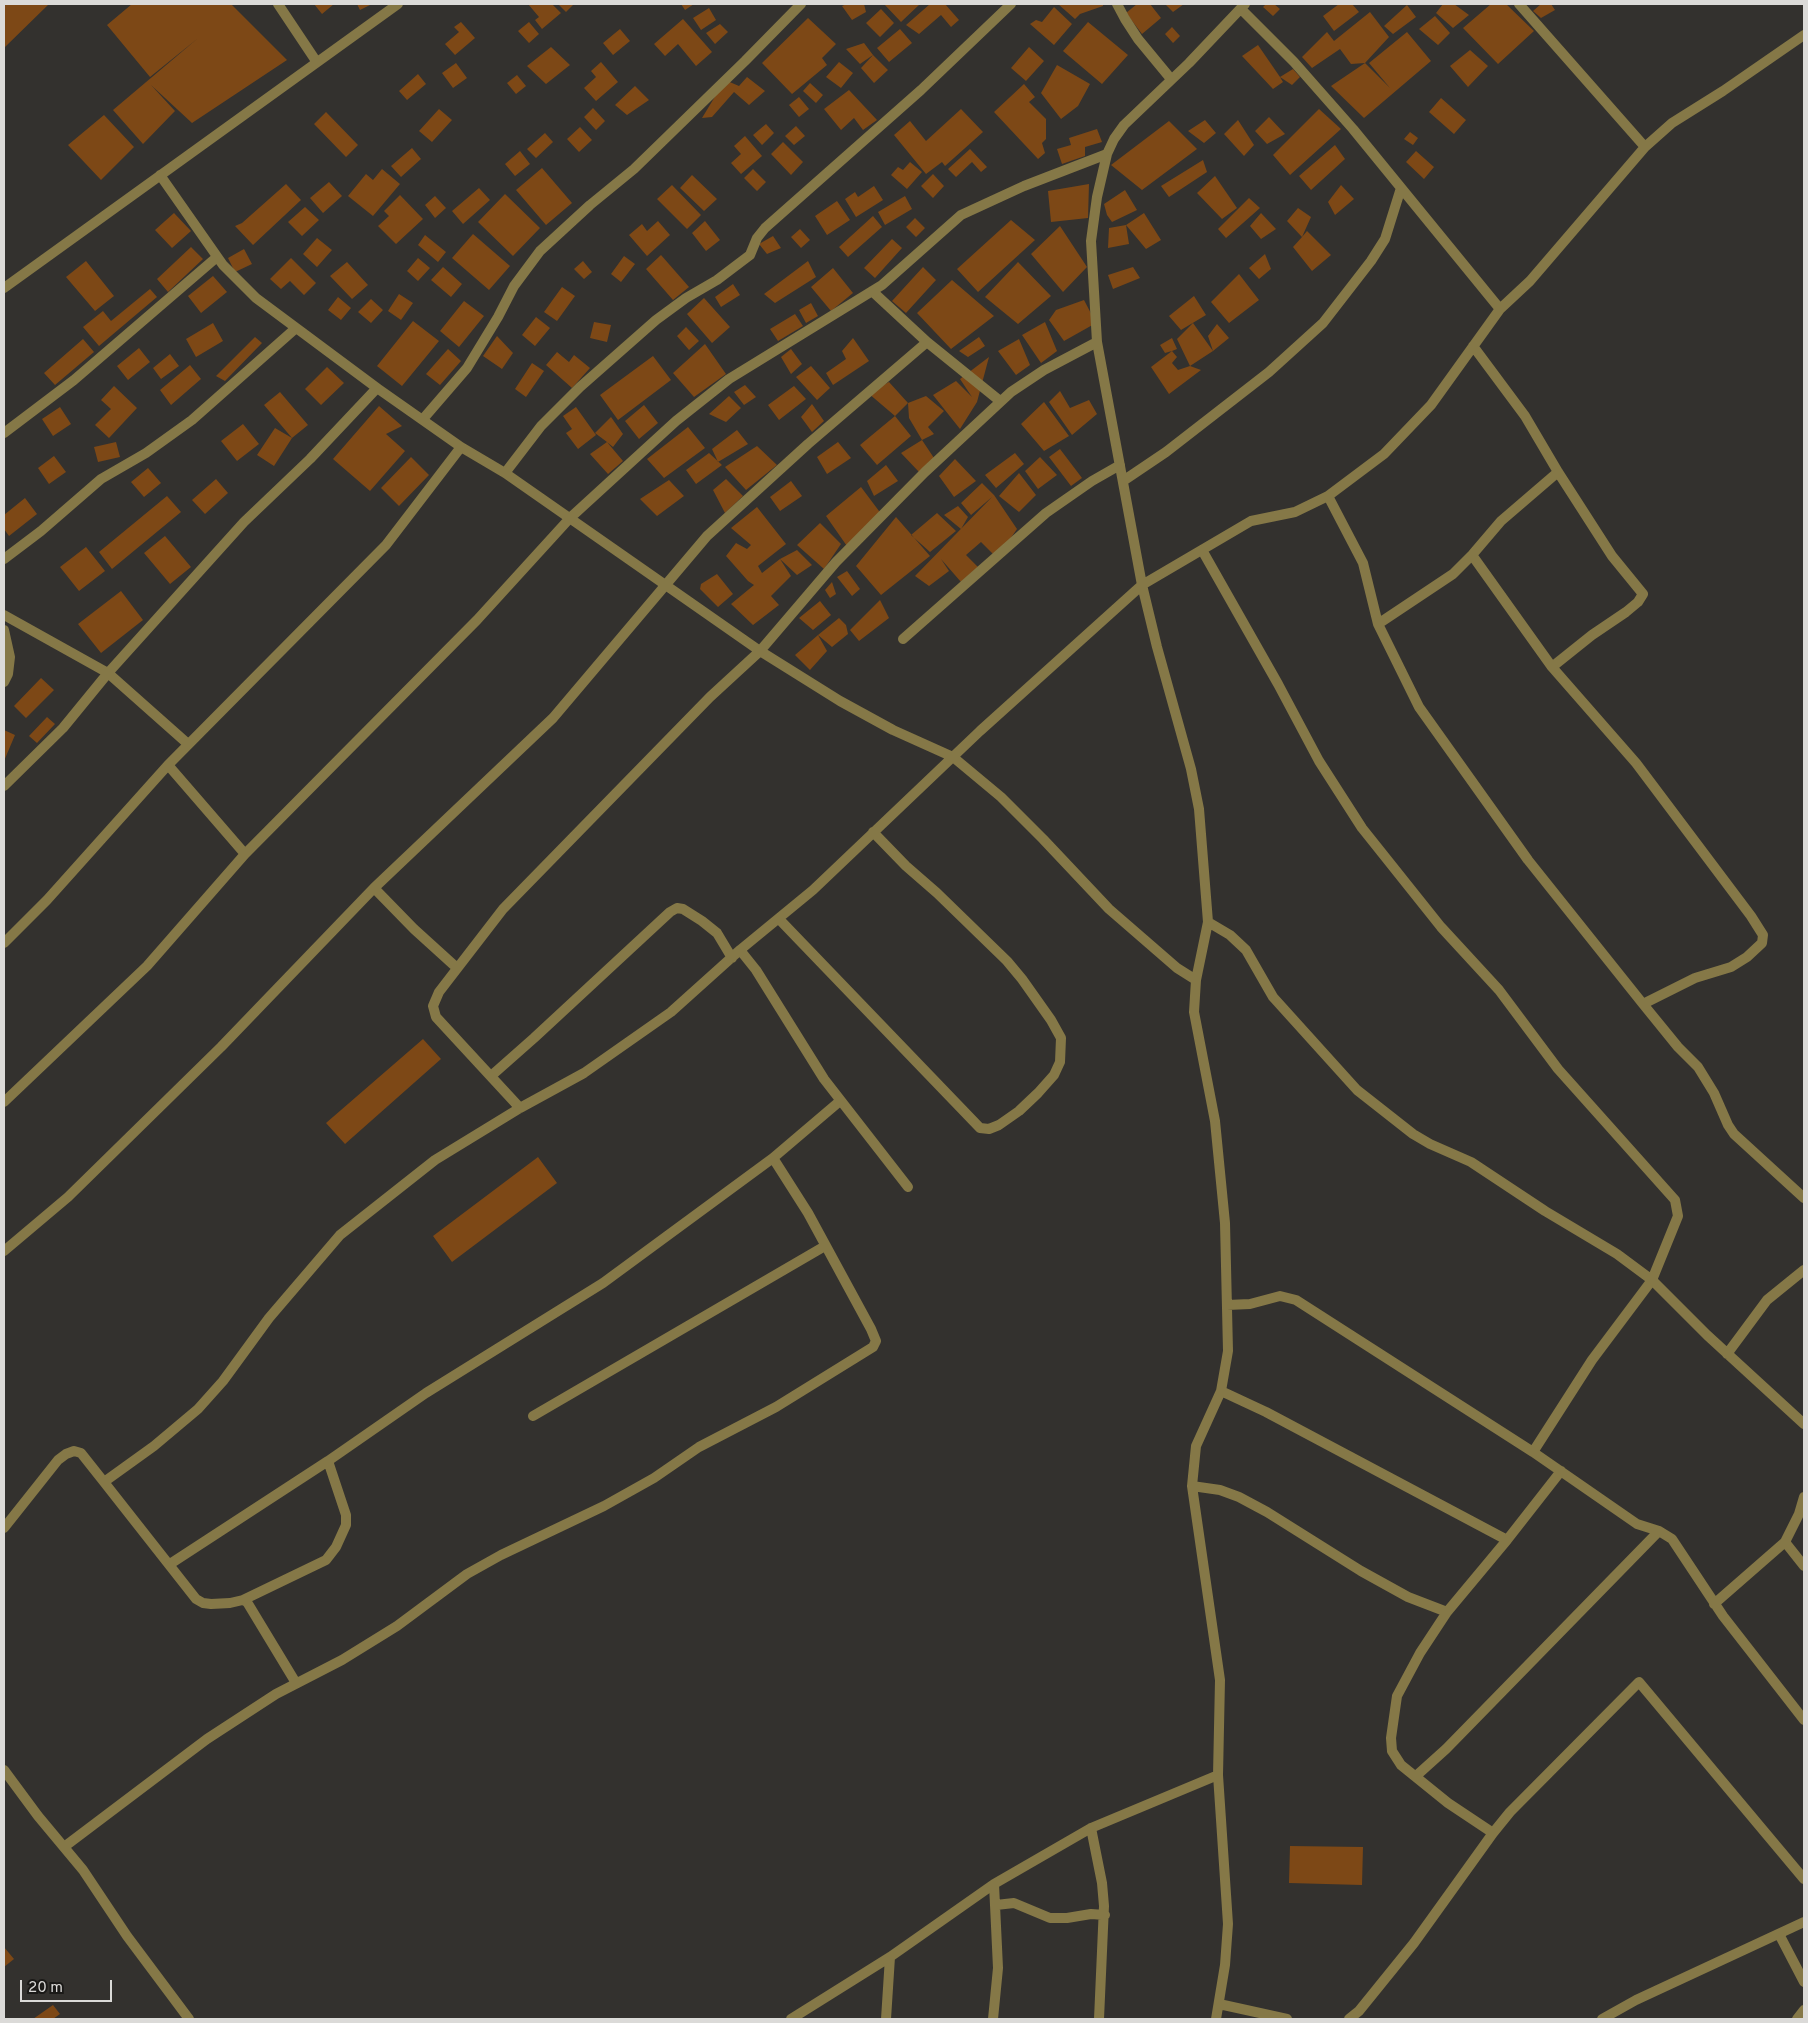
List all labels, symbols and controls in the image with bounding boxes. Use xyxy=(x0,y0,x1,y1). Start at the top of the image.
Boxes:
scale bar xyxy=(22,1970,115,2002)
text: 20 m xyxy=(28,1979,63,1998)

